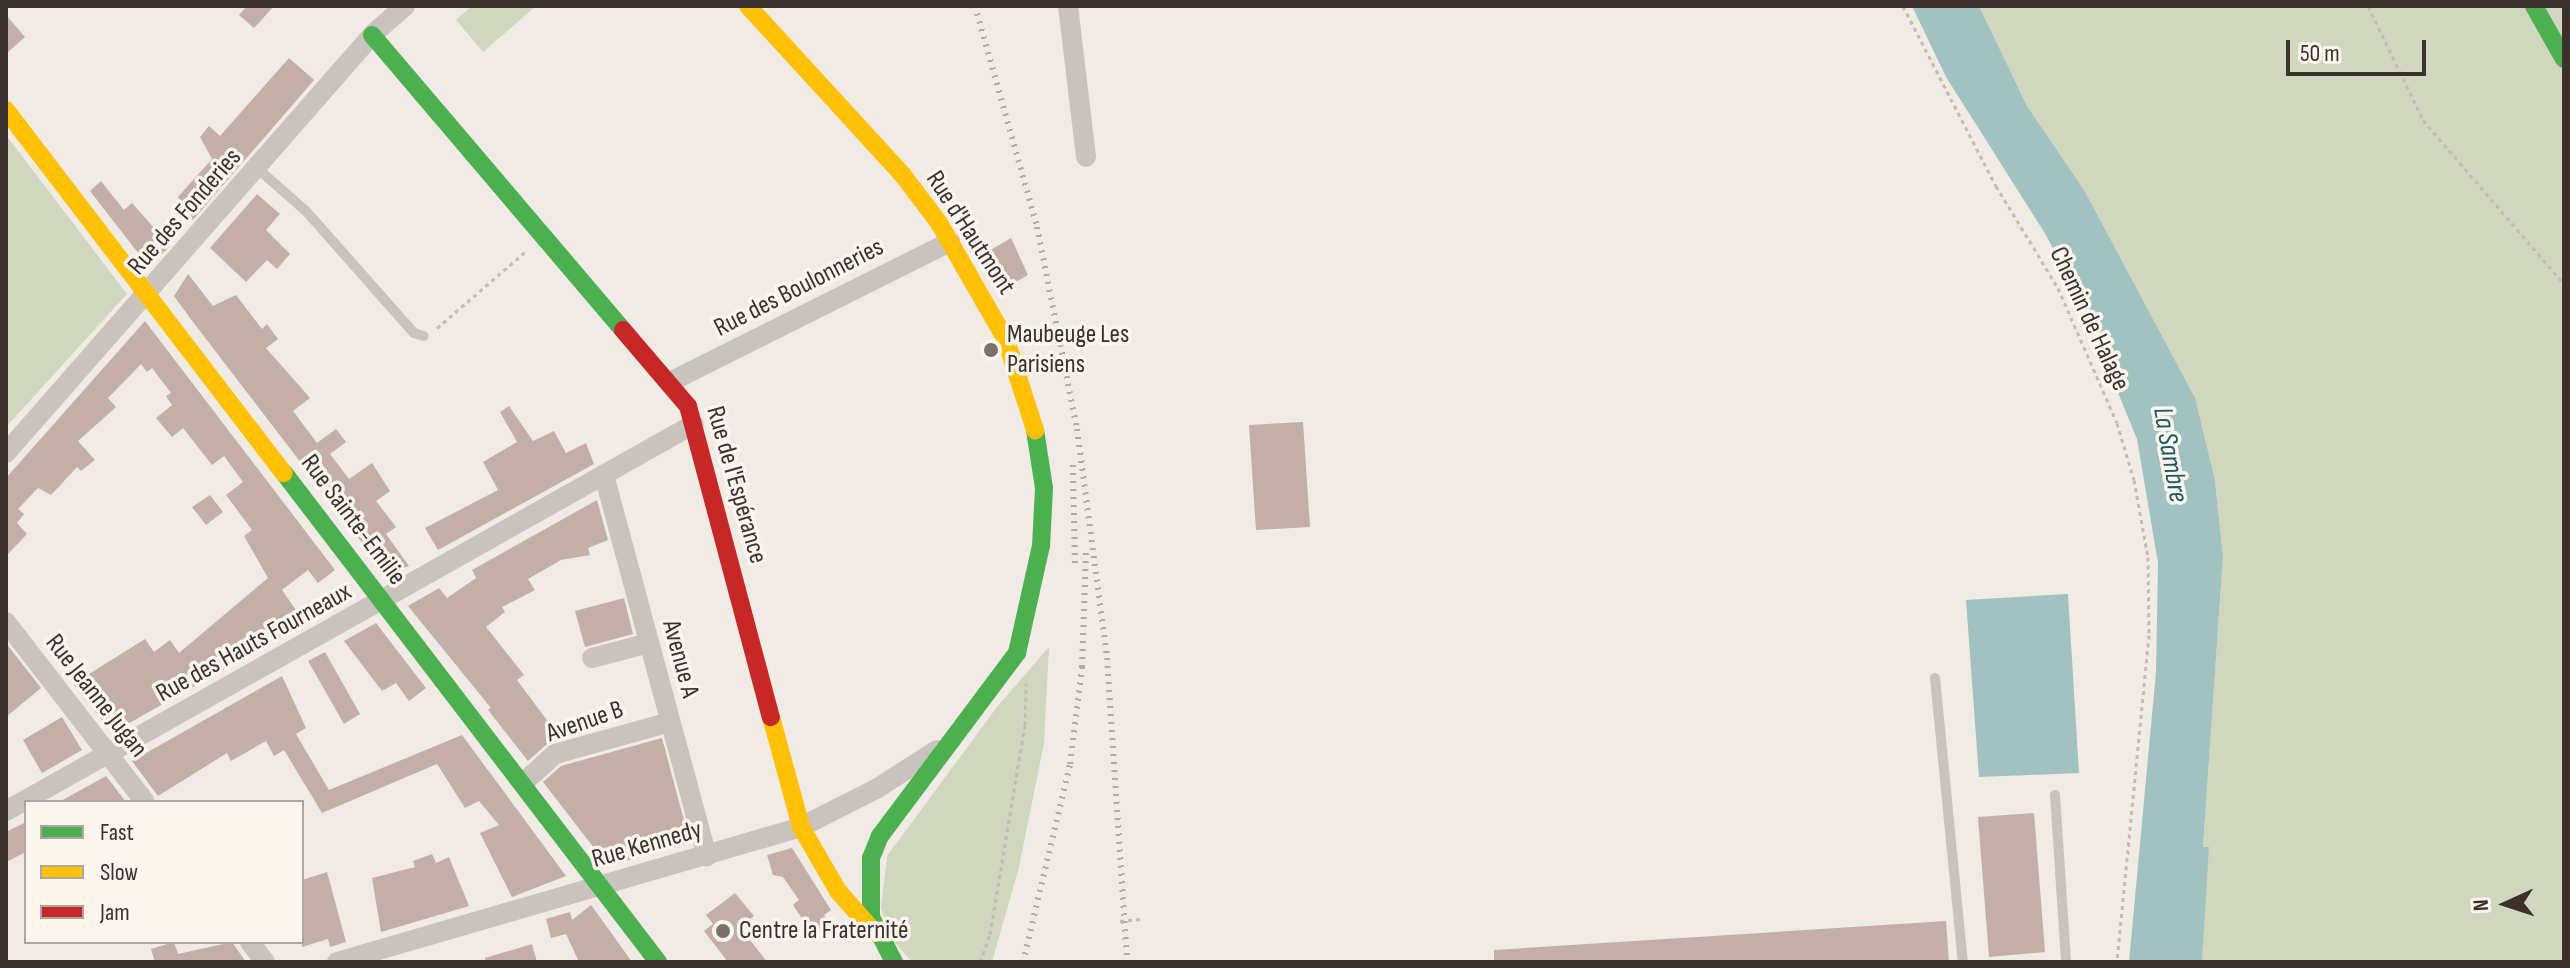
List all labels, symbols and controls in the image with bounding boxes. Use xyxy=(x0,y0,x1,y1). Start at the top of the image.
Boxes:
scale bar xyxy=(2290,24,2430,74)
text: 50 m xyxy=(2300,39,2340,68)
street label: Rue des Fonderies xyxy=(122,143,248,281)
street label: Rue d'Hautmont xyxy=(918,165,1022,301)
street label: Rue des Boulonneries xyxy=(709,232,889,344)
street label: Chemin de Halage xyxy=(2042,242,2136,396)
place label: Maubeuge Les Parisiens xyxy=(1007,319,1129,380)
marker: Maubeuge Les Parisiens xyxy=(982,341,1000,359)
street label: Rue de l'Espérance xyxy=(699,403,773,567)
water label: La Sambre xyxy=(2145,405,2195,505)
street label: Rue Sainte-Emilie xyxy=(294,449,412,591)
street label: Rue des Hauts Fourneaux xyxy=(151,576,357,710)
street label: Avenue A xyxy=(655,617,705,701)
street label: Rue Jeanne Jugan xyxy=(38,628,154,764)
street label: Avenue B xyxy=(542,694,628,750)
legend xyxy=(24,800,304,944)
street label: Rue Kennedy xyxy=(588,814,706,876)
text: Fast xyxy=(100,818,134,847)
text: Slow xyxy=(100,858,138,887)
north arrow xyxy=(2466,864,2546,944)
text: Jam xyxy=(100,898,130,927)
text: N xyxy=(2468,899,2495,912)
place label: Centre la Fraternité xyxy=(739,915,908,947)
marker: Centre la Fraternité xyxy=(714,922,732,940)

